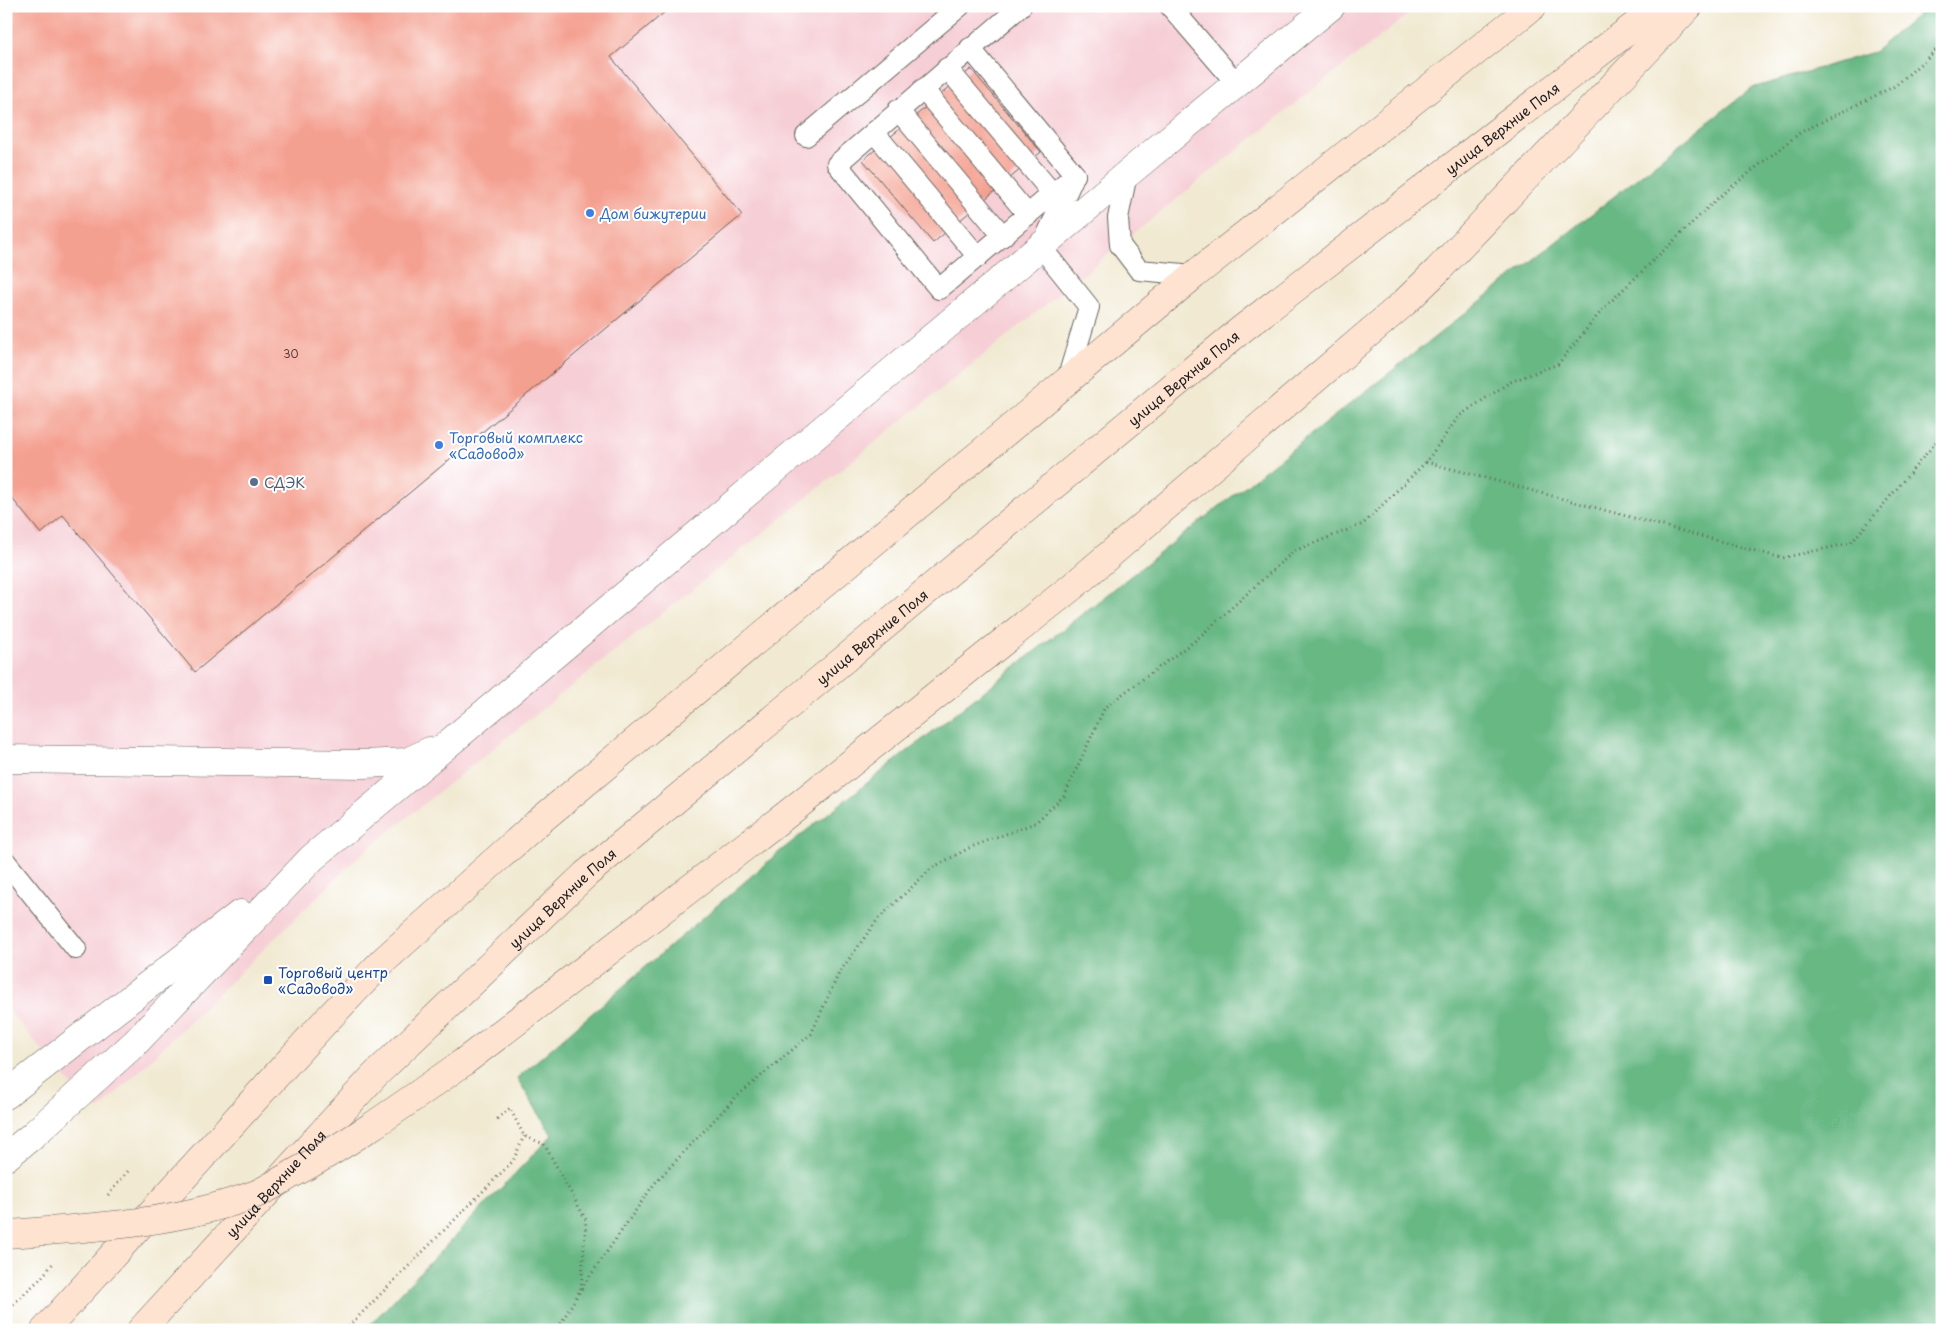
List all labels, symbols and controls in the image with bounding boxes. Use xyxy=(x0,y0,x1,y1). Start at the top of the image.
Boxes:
street label: улица Верхние Поля xyxy=(1440,77,1564,179)
place label: Дом бижутерии xyxy=(599,203,706,224)
marker: Дом бижутерии xyxy=(584,207,596,219)
street label: улица Верхние Поля xyxy=(1123,325,1244,430)
house number: 30 xyxy=(283,345,299,362)
place label: Торговый комплекс «Садовод» xyxy=(449,427,583,464)
marker: Торговый комплекс «Садовод» xyxy=(433,439,445,451)
place label: СДЭК xyxy=(264,472,305,493)
marker: СДЭК xyxy=(248,476,260,488)
street label: улица Верхние Поля xyxy=(811,584,932,689)
street label: улица Верхние Поля xyxy=(504,843,621,953)
place label: Торговый центр «Садовод» xyxy=(278,962,388,999)
marker: Торговый центр «Садовод» xyxy=(262,974,274,986)
street label: улица Верхние Поля xyxy=(221,1125,330,1242)

